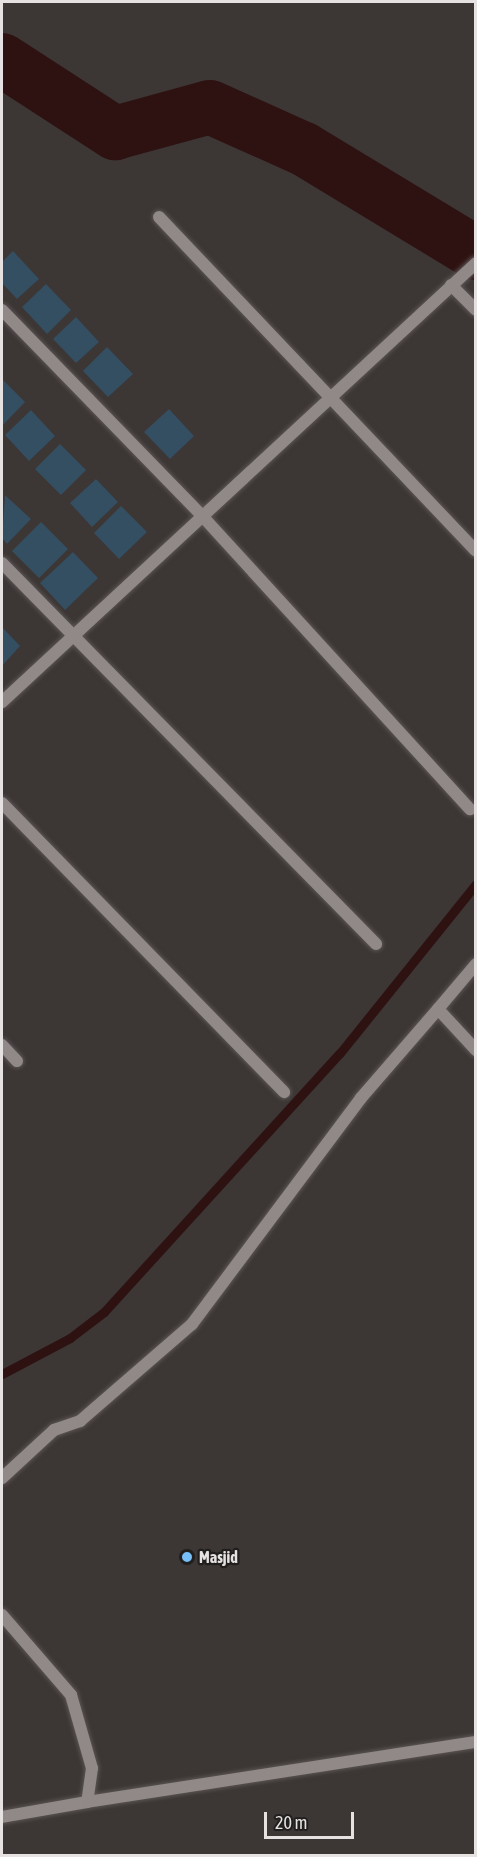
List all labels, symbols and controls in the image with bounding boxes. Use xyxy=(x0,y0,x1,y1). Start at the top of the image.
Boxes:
place label: Masjid xyxy=(199,1547,238,1567)
marker: Masjid xyxy=(180,1550,194,1564)
scale bar xyxy=(267,1800,357,1838)
text: 20 m xyxy=(275,1812,307,1833)

